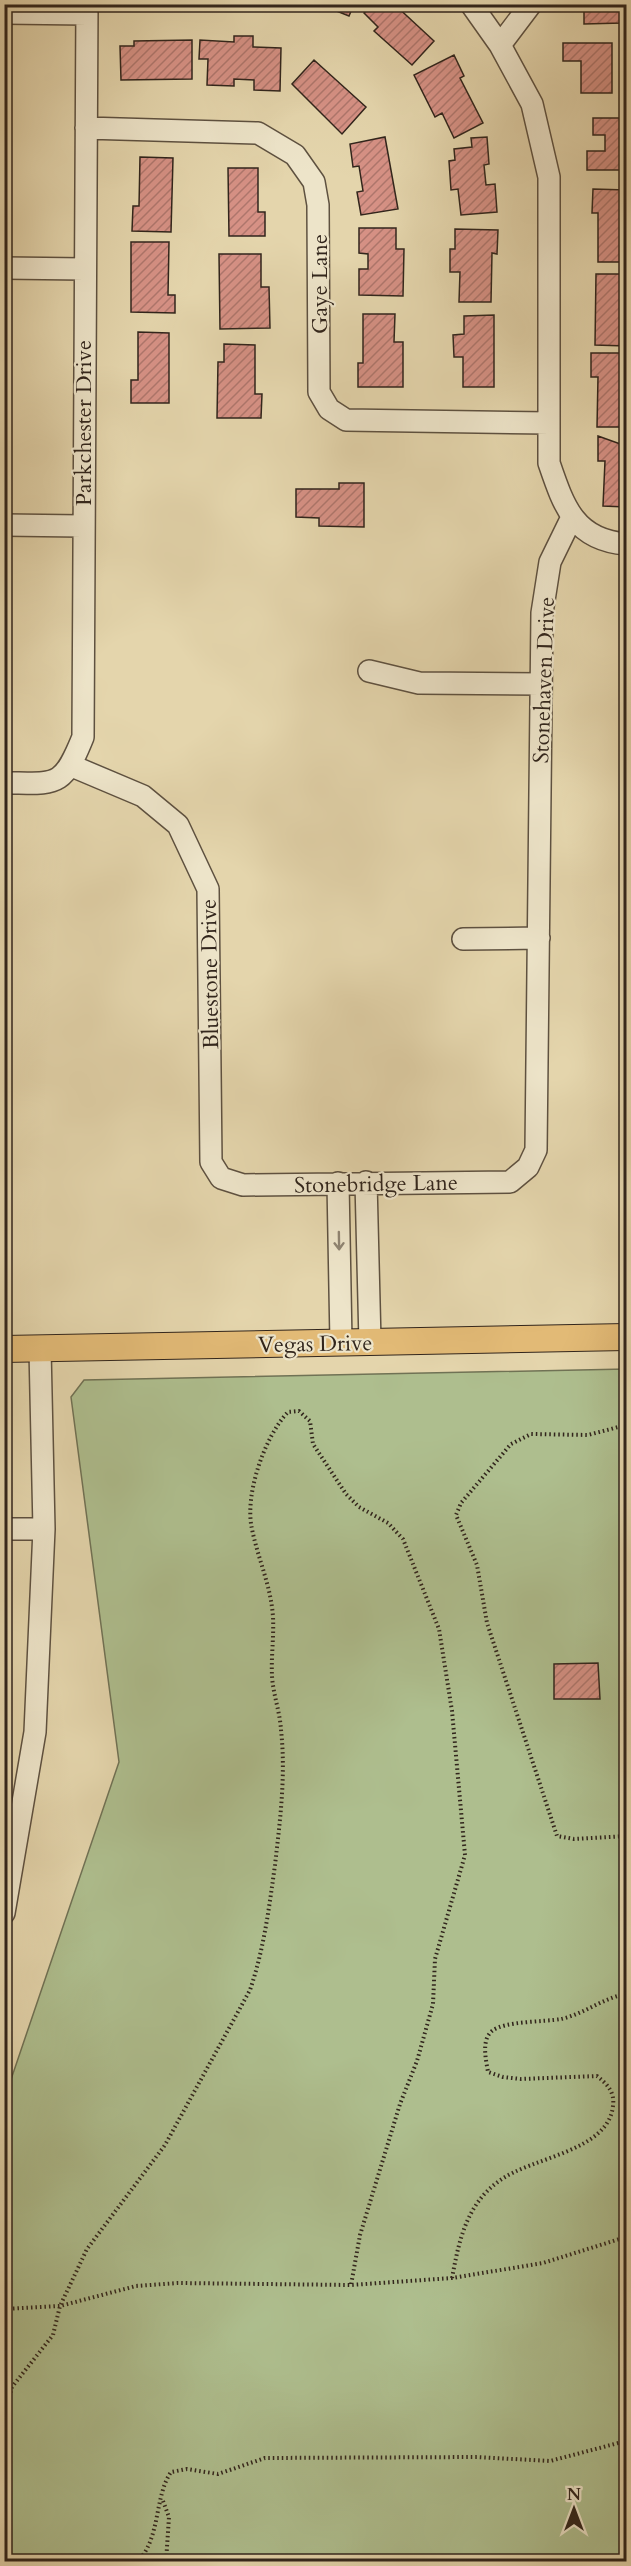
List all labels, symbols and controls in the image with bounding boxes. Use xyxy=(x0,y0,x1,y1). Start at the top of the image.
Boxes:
street label: Gaye Lane xyxy=(305,234,335,334)
street label: Parkchester Drive xyxy=(69,340,99,506)
street label: Stonehaven Drive xyxy=(526,596,562,764)
street label: Bluestone Drive xyxy=(194,899,226,1049)
street label: Stonebridge Lane xyxy=(294,1168,458,1200)
one-way arrow xyxy=(334,1231,345,1251)
street label: Vegas Drive xyxy=(258,1328,373,1360)
north arrow xyxy=(544,2479,604,2539)
text: N xyxy=(567,2484,581,2506)

